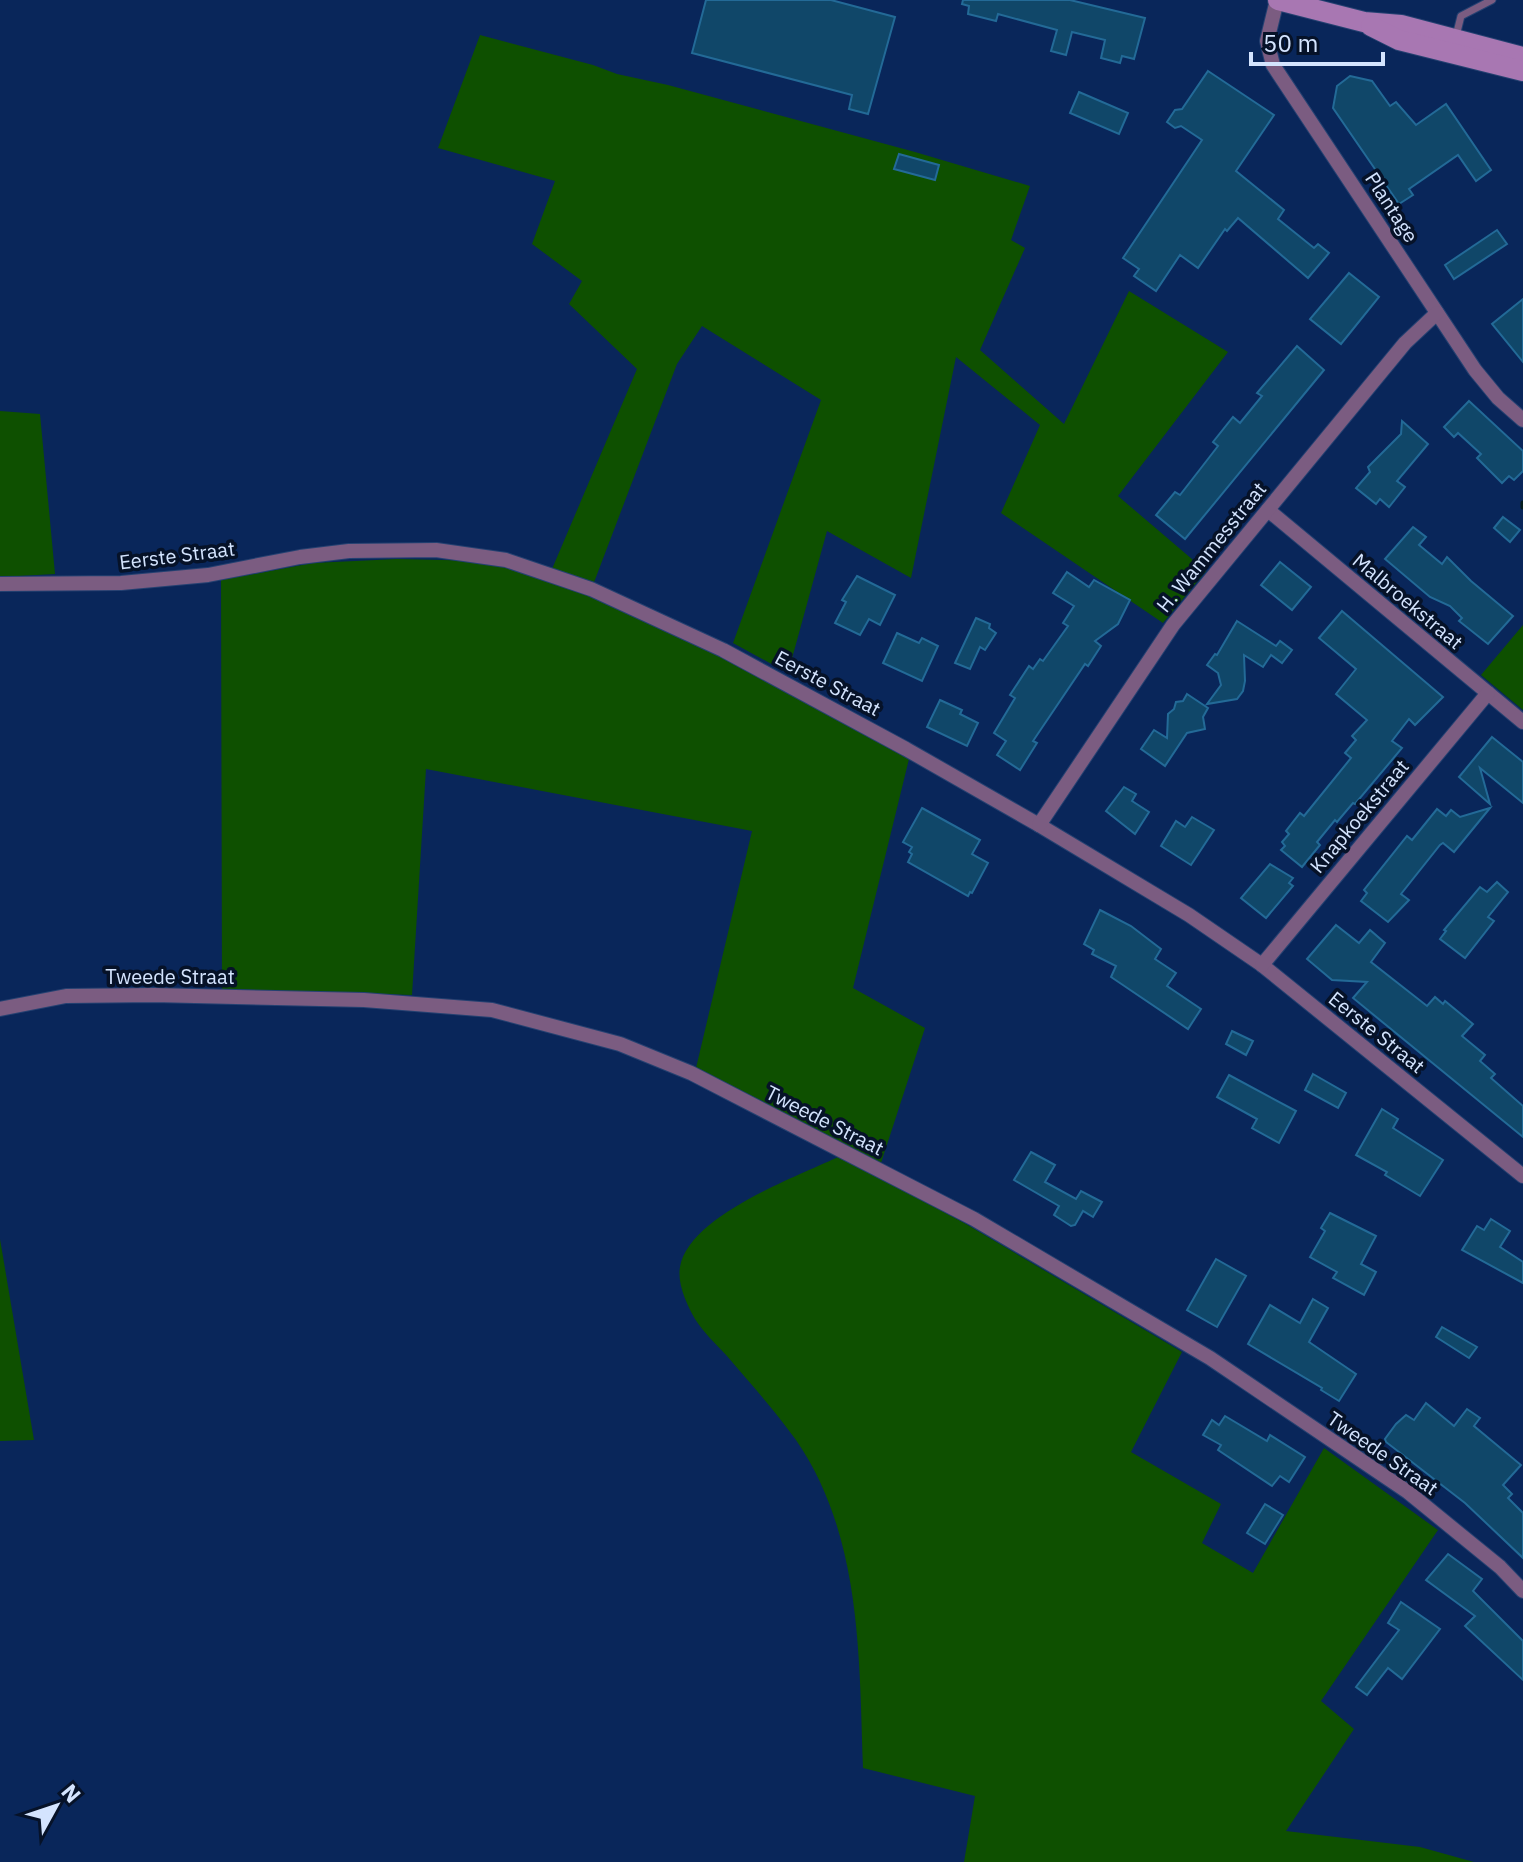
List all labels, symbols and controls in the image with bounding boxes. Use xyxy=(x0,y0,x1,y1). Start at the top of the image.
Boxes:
scale bar xyxy=(1251,16,1383,66)
text: 50 m xyxy=(1263,27,1318,59)
street label: Plantage xyxy=(1359,167,1425,247)
street label: H. Wammesstraat xyxy=(1150,476,1272,618)
street label: Eerste Straat xyxy=(118,535,236,575)
street label: Malbroekstraat xyxy=(1347,547,1469,655)
street label: Eerste Straat xyxy=(770,644,886,722)
street label: Knapkoekstraat xyxy=(1303,753,1415,879)
street label: Tweede Straat xyxy=(105,963,235,990)
street label: Eerste Straat xyxy=(1323,985,1431,1079)
street label: Tweede Straat xyxy=(761,1079,889,1161)
street label: Tweede Straat xyxy=(1322,1405,1444,1501)
north arrow xyxy=(16,1766,96,1846)
text: N xyxy=(55,1777,88,1808)

